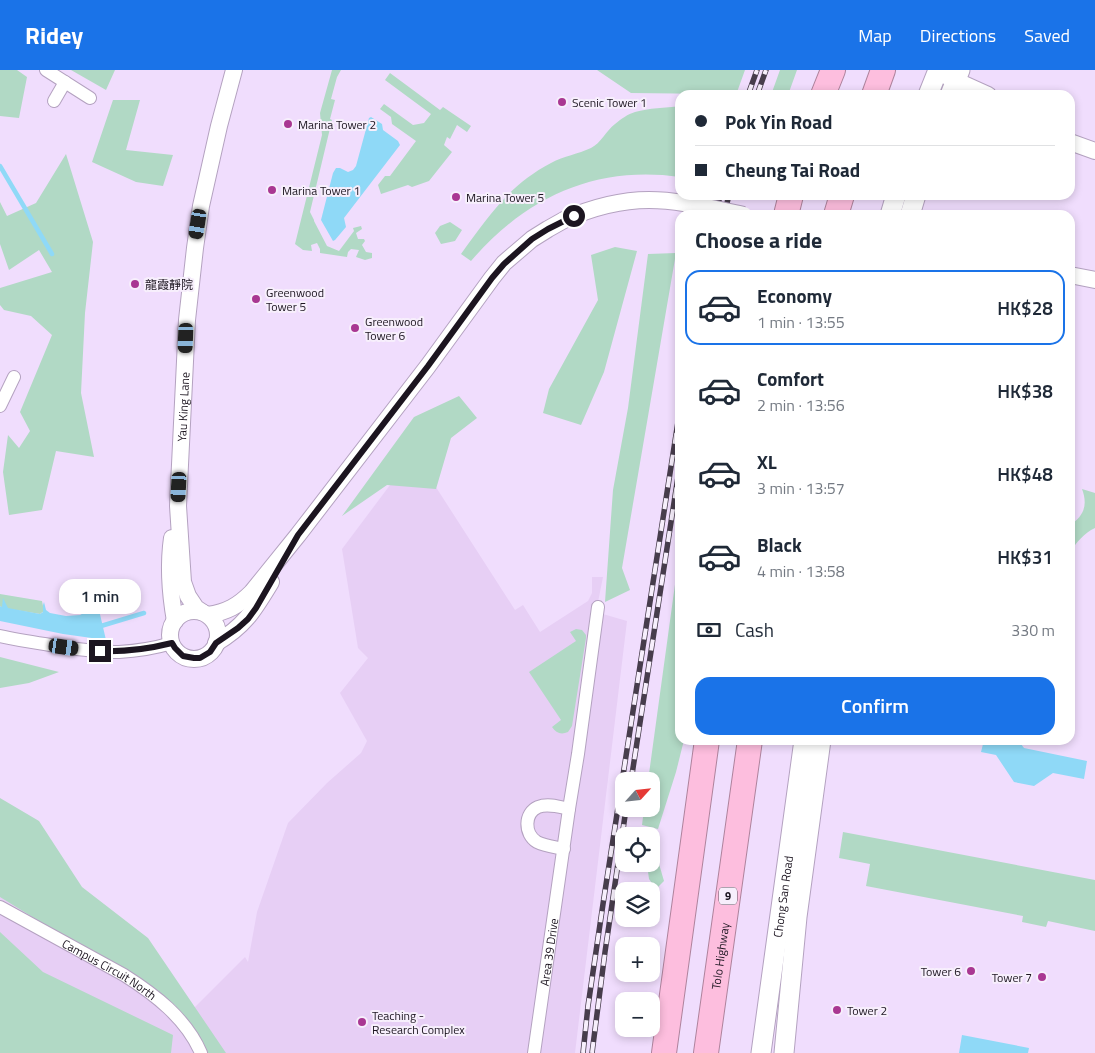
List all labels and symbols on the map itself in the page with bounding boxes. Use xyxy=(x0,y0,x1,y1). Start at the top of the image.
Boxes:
place label: Scenic Tower 1 xyxy=(572,93,647,112)
marker: Scenic Tower 1 xyxy=(556,96,568,108)
place label: Marina Tower 2 xyxy=(298,115,376,134)
marker: Marina Tower 2 xyxy=(282,118,294,130)
place label: Marina Tower 1 xyxy=(282,181,360,200)
marker: Marina Tower 1 xyxy=(266,184,278,196)
place label: Marina Tower 5 xyxy=(466,188,544,207)
marker: Marina Tower 5 xyxy=(450,191,462,203)
route start xyxy=(563,205,585,227)
car xyxy=(188,208,207,240)
place label: 龍霞靜院 xyxy=(145,275,193,294)
marker: 龍霞靜院 xyxy=(129,278,141,290)
place label: Greenwood Tower 5 xyxy=(266,283,324,316)
marker: Greenwood Tower 5 xyxy=(250,293,262,305)
place label: Greenwood Tower 6 xyxy=(365,312,423,345)
marker: Greenwood Tower 6 xyxy=(349,322,361,334)
car xyxy=(177,323,194,353)
street label: Yau King Lane xyxy=(172,371,194,442)
car xyxy=(170,472,187,502)
callout: 1 min xyxy=(59,578,141,614)
car xyxy=(48,637,79,657)
route end xyxy=(89,640,111,662)
north arrow xyxy=(615,772,660,818)
street label: Chong San Road xyxy=(767,854,798,938)
road number: 9 xyxy=(719,888,737,904)
street label: Area 39 Drive xyxy=(534,917,563,987)
street label: Tolo Highway xyxy=(706,921,734,991)
street label: Campus Circuit North xyxy=(59,934,161,1004)
place label: Tower 6 xyxy=(921,962,961,981)
marker: Tower 6 xyxy=(965,965,977,977)
place label: Tower 7 xyxy=(992,968,1032,987)
marker: Tower 7 xyxy=(1036,971,1048,983)
place label: Tower 2 xyxy=(847,1001,887,1020)
marker: Tower 2 xyxy=(831,1004,843,1016)
place label: Teaching - Research Complex xyxy=(372,1006,465,1039)
marker: Teaching - Research Complex xyxy=(356,1016,368,1028)

